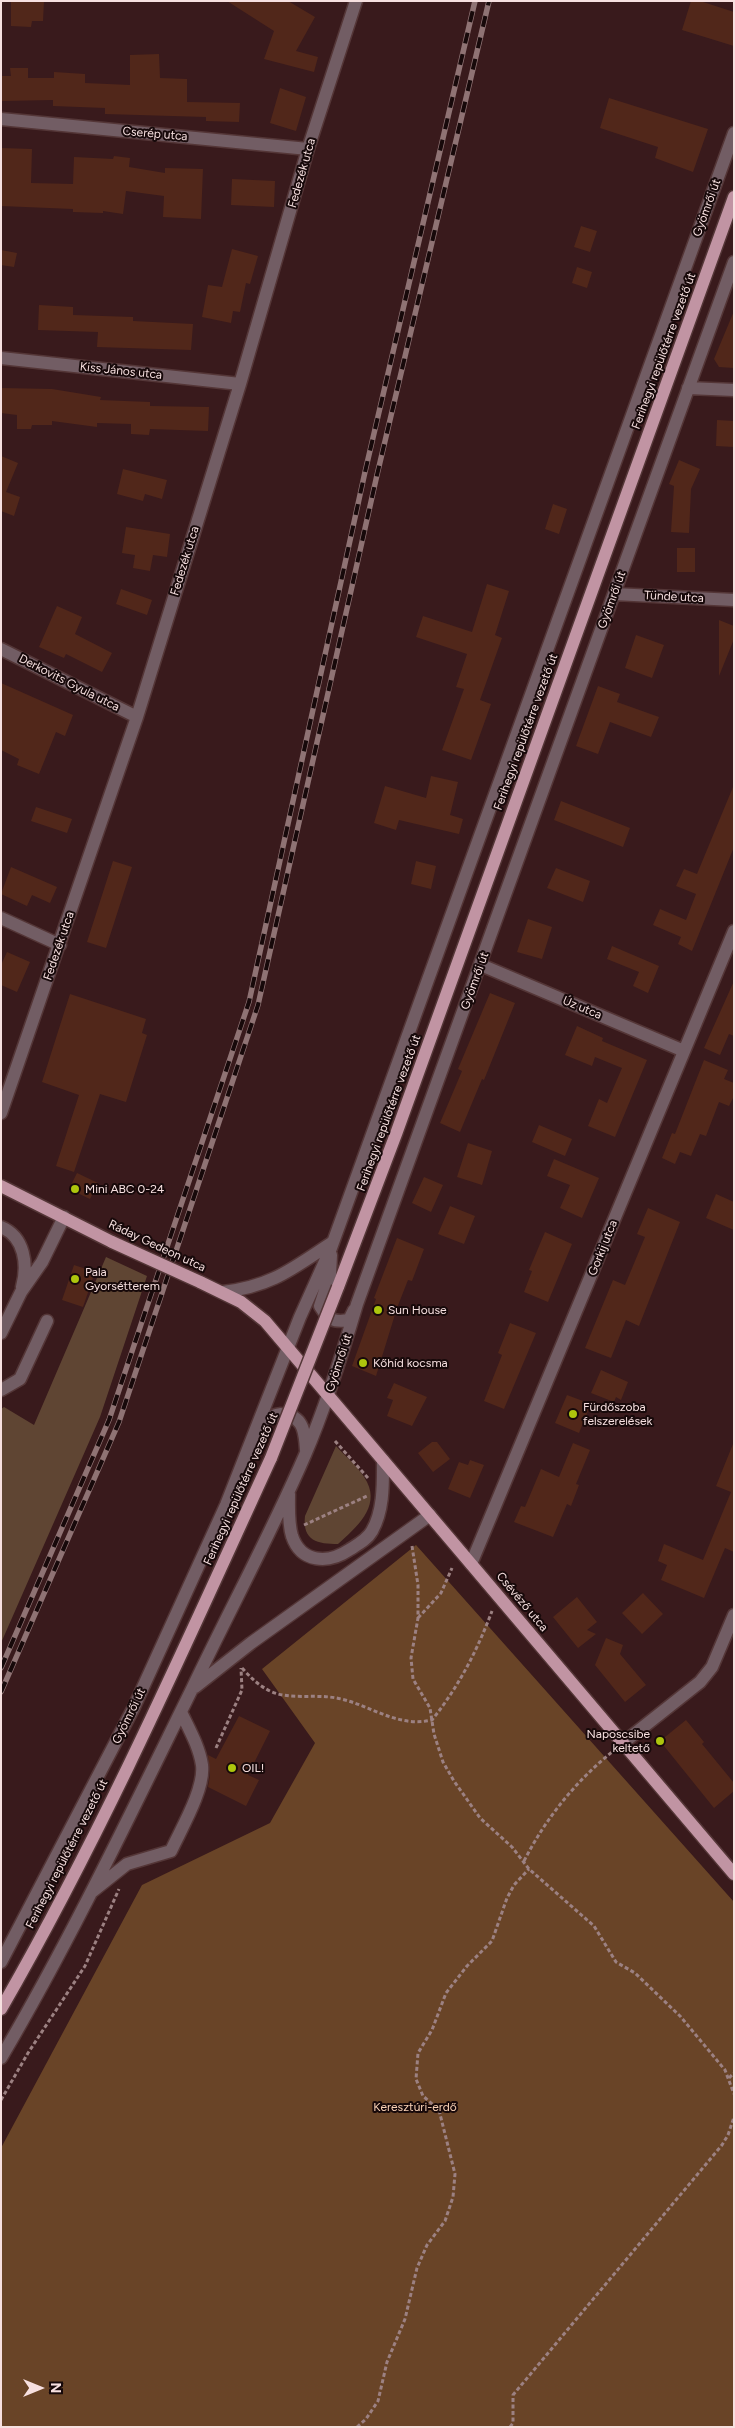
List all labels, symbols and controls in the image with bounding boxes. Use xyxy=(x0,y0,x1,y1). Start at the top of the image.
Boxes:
street label: Cserép utca xyxy=(122,124,188,144)
street label: Fedezék utca xyxy=(285,137,319,209)
street label: Gyömrői út xyxy=(690,177,724,239)
street label: Ferihegyi repülőtérre vezető út xyxy=(629,271,699,431)
street label: Kiss János utca xyxy=(79,360,163,382)
street label: Fedezék utca xyxy=(168,525,202,597)
street label: Gyömrői út xyxy=(595,569,629,631)
street label: Tünde utca xyxy=(644,588,704,606)
street label: Derkovits Gyula utca xyxy=(16,651,122,715)
street label: Ferihegyi repülőtérre vezető út xyxy=(491,652,561,812)
street label: Fedezék utca xyxy=(41,910,77,982)
street label: Gyömrői út xyxy=(458,950,492,1012)
street label: Úz utca xyxy=(560,993,604,1023)
street label: Ferihegyi repülőtérre vezető út xyxy=(354,1033,424,1193)
place label: Mini ABC 0-24 xyxy=(85,1182,164,1196)
marker: Mini ABC 0-24 xyxy=(69,1183,81,1195)
street label: Ráday Gedeon utca xyxy=(106,1217,208,1275)
street label: Gorkij utca xyxy=(585,1218,621,1278)
place label: Pala Gyorsétterem xyxy=(85,1265,160,1293)
marker: Pala Gyorsétterem xyxy=(69,1273,81,1285)
place label: Sun House xyxy=(388,1303,447,1317)
marker: Sun House xyxy=(372,1304,384,1316)
street label: Gyömrői út xyxy=(323,1332,355,1394)
place label: Kőhíd kocsma xyxy=(373,1356,448,1370)
marker: Kőhíd kocsma xyxy=(357,1357,369,1369)
place label: Fürdőszoba felszerelések xyxy=(583,1400,652,1428)
marker: Fürdőszoba felszerelések xyxy=(567,1408,579,1420)
street label: Ferihegyi repülőtérre vezető út xyxy=(201,1410,281,1568)
street label: Csévéző utca xyxy=(493,1569,551,1635)
street label: Gyömrői út xyxy=(109,1686,149,1746)
place label: Naposcsibe keltető xyxy=(586,1727,650,1755)
marker: Naposcsibe keltető xyxy=(654,1735,666,1747)
place label: OIL! xyxy=(242,1761,264,1775)
marker: OIL! xyxy=(226,1762,238,1774)
street label: Ferihegyi repülőtérre vezető út xyxy=(23,1777,111,1931)
park label: Keresztúri-erdő xyxy=(373,2100,457,2114)
north arrow xyxy=(15,2363,65,2413)
text: N xyxy=(47,2383,64,2393)

